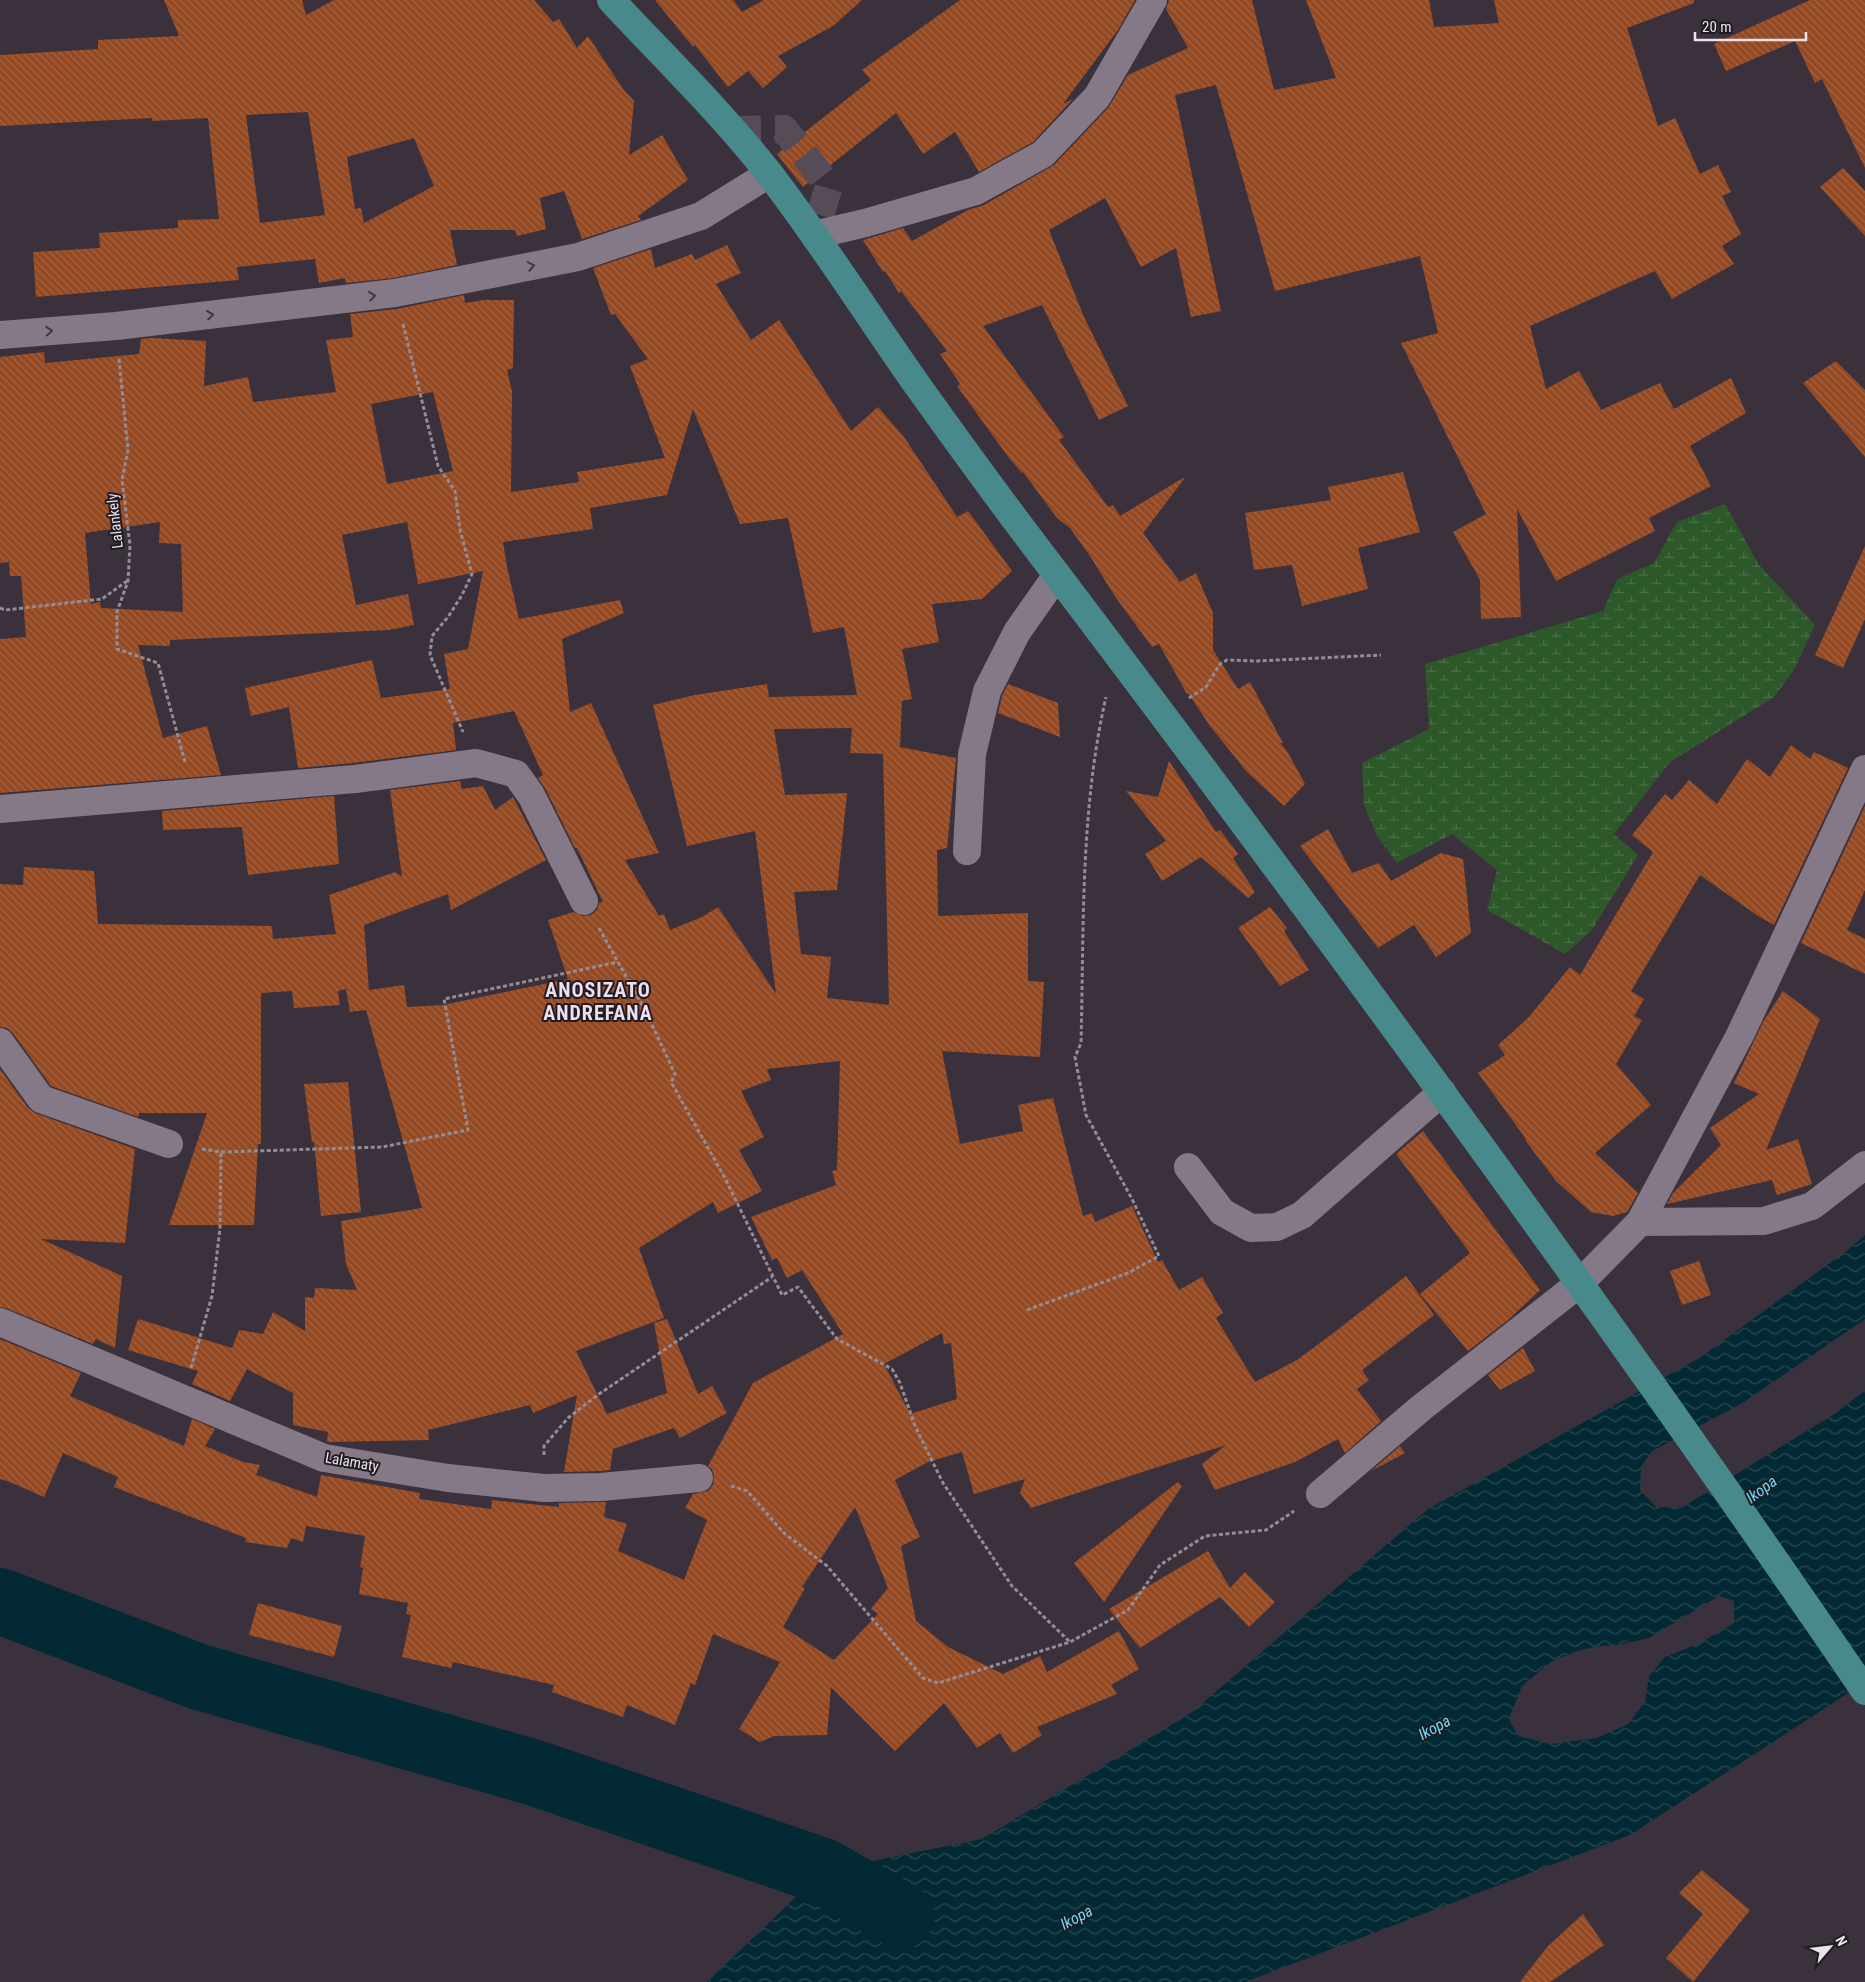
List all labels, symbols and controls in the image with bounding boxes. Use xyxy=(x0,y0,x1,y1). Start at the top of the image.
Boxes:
scale bar xyxy=(1695,10,1806,42)
text: 20 m xyxy=(1702,18,1732,36)
one-way arrow xyxy=(527,262,536,272)
one-way arrow xyxy=(368,291,376,302)
one-way arrow xyxy=(207,310,215,321)
one-way arrow xyxy=(45,326,53,337)
street label: Lalankely xyxy=(103,492,127,550)
district label: ANOSIZATO ANDREFANA xyxy=(543,978,653,1025)
street label: Lalamaty xyxy=(324,1448,380,1476)
water label: Ikopa xyxy=(1742,1472,1781,1507)
water label: Ikopa xyxy=(1415,1711,1454,1744)
water label: Ikopa xyxy=(1057,1901,1096,1934)
north arrow xyxy=(1805,1922,1855,1972)
text: N xyxy=(1832,1933,1851,1948)

